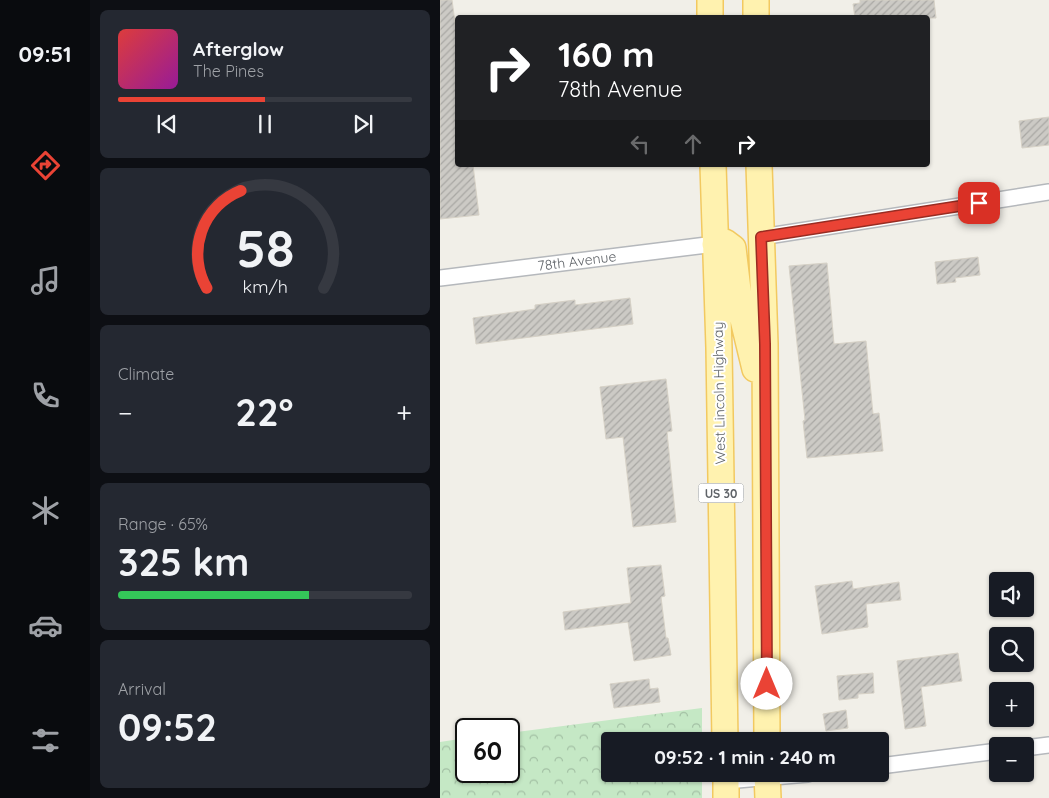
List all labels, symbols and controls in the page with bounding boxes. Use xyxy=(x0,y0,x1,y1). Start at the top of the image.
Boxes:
text: 160 m xyxy=(558,32,655,76)
icon: right xyxy=(475,35,540,100)
text: Afterglow xyxy=(193,37,284,61)
text: 09:51 xyxy=(18,40,72,68)
text: The Pines xyxy=(193,61,264,81)
text: 78th Avenue xyxy=(558,75,682,103)
icon: previous xyxy=(153,110,181,138)
icon: pause xyxy=(251,110,279,138)
icon: next xyxy=(349,110,377,138)
icon: left xyxy=(626,130,654,158)
icon: ahead xyxy=(679,130,707,158)
icon: right xyxy=(732,130,760,158)
icon: directions xyxy=(28,148,63,183)
pin xyxy=(958,182,1000,224)
icon: arrive xyxy=(965,189,993,217)
text: 58 xyxy=(236,215,294,280)
street label: 78th Avenue xyxy=(537,247,617,275)
icon: music xyxy=(28,263,63,298)
text: km/h xyxy=(242,275,288,297)
street label: West Lincoln Highway xyxy=(709,322,729,464)
text: Climate xyxy=(118,364,174,384)
icon: phone xyxy=(28,378,63,413)
text: 22° xyxy=(235,388,293,436)
text: − xyxy=(118,395,133,430)
text: + xyxy=(396,395,412,430)
road number: US 30 xyxy=(698,483,744,502)
icon: climate xyxy=(28,493,63,528)
text: Range · 65% xyxy=(118,514,208,534)
text: 325 km xyxy=(118,538,249,586)
map controls xyxy=(989,572,1034,782)
button: sound xyxy=(989,572,1034,617)
icon: car xyxy=(28,608,63,643)
button: search xyxy=(989,627,1034,672)
position arrow xyxy=(740,657,792,709)
text: Arrival xyxy=(118,679,166,699)
button: + xyxy=(989,682,1034,727)
text: 09:52 xyxy=(118,703,217,751)
speed limit sign: 60 xyxy=(455,718,520,783)
icon: filters xyxy=(28,723,63,758)
button: − xyxy=(989,737,1034,782)
text: 09:52 · 1 min · 240 m xyxy=(654,745,836,769)

